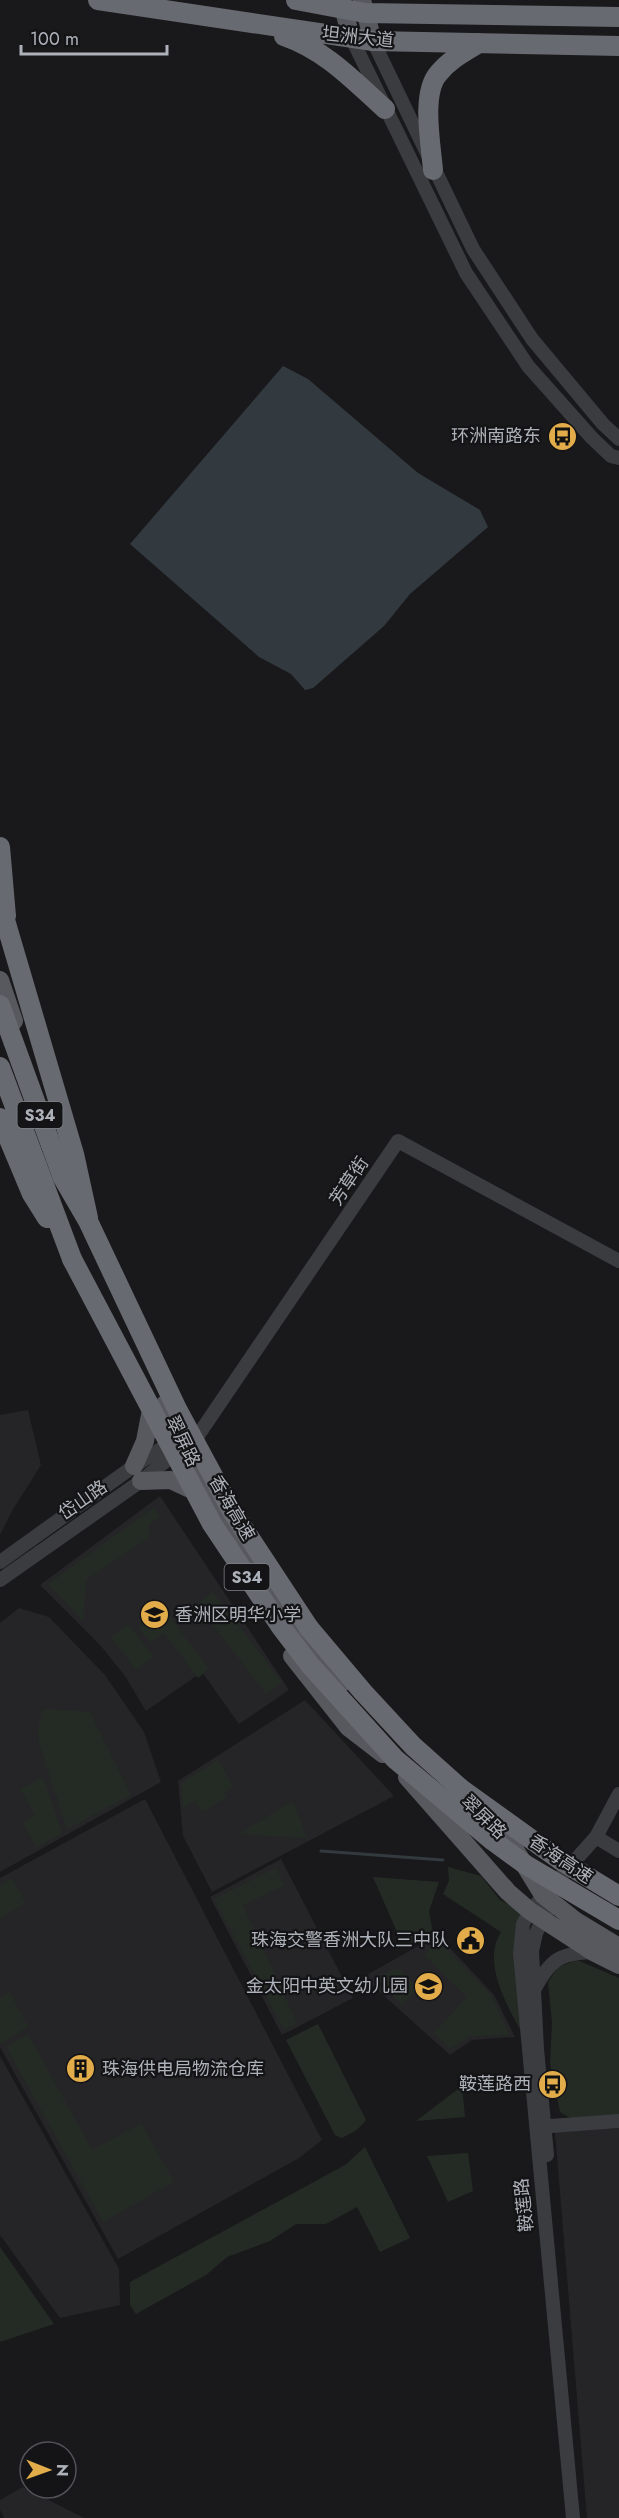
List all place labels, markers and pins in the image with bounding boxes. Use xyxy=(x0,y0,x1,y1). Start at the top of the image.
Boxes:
bus stop icon: 环洲南路东 xyxy=(546,420,578,452)
place label: 环洲南路东 xyxy=(451,423,541,449)
school or university icon: 香洲区明华小学 xyxy=(138,1599,170,1631)
place label: 香洲区明华小学 xyxy=(175,1602,301,1628)
public building icon: 珠海交警香洲大队三中队 xyxy=(454,1924,486,1956)
place label: 珠海交警香洲大队三中队 xyxy=(251,1927,449,1953)
school or university icon: 金太阳中英文幼儿园 xyxy=(413,1970,445,2002)
place label: 金太阳中英文幼儿园 xyxy=(246,1973,408,1999)
building icon: 珠海供电局物流仓库 xyxy=(65,2053,97,2085)
place label: 珠海供电局物流仓库 xyxy=(102,2056,264,2082)
bus stop icon: 鞍莲路西 xyxy=(536,2068,568,2100)
place label: 鞍莲路西 xyxy=(459,2071,531,2097)

